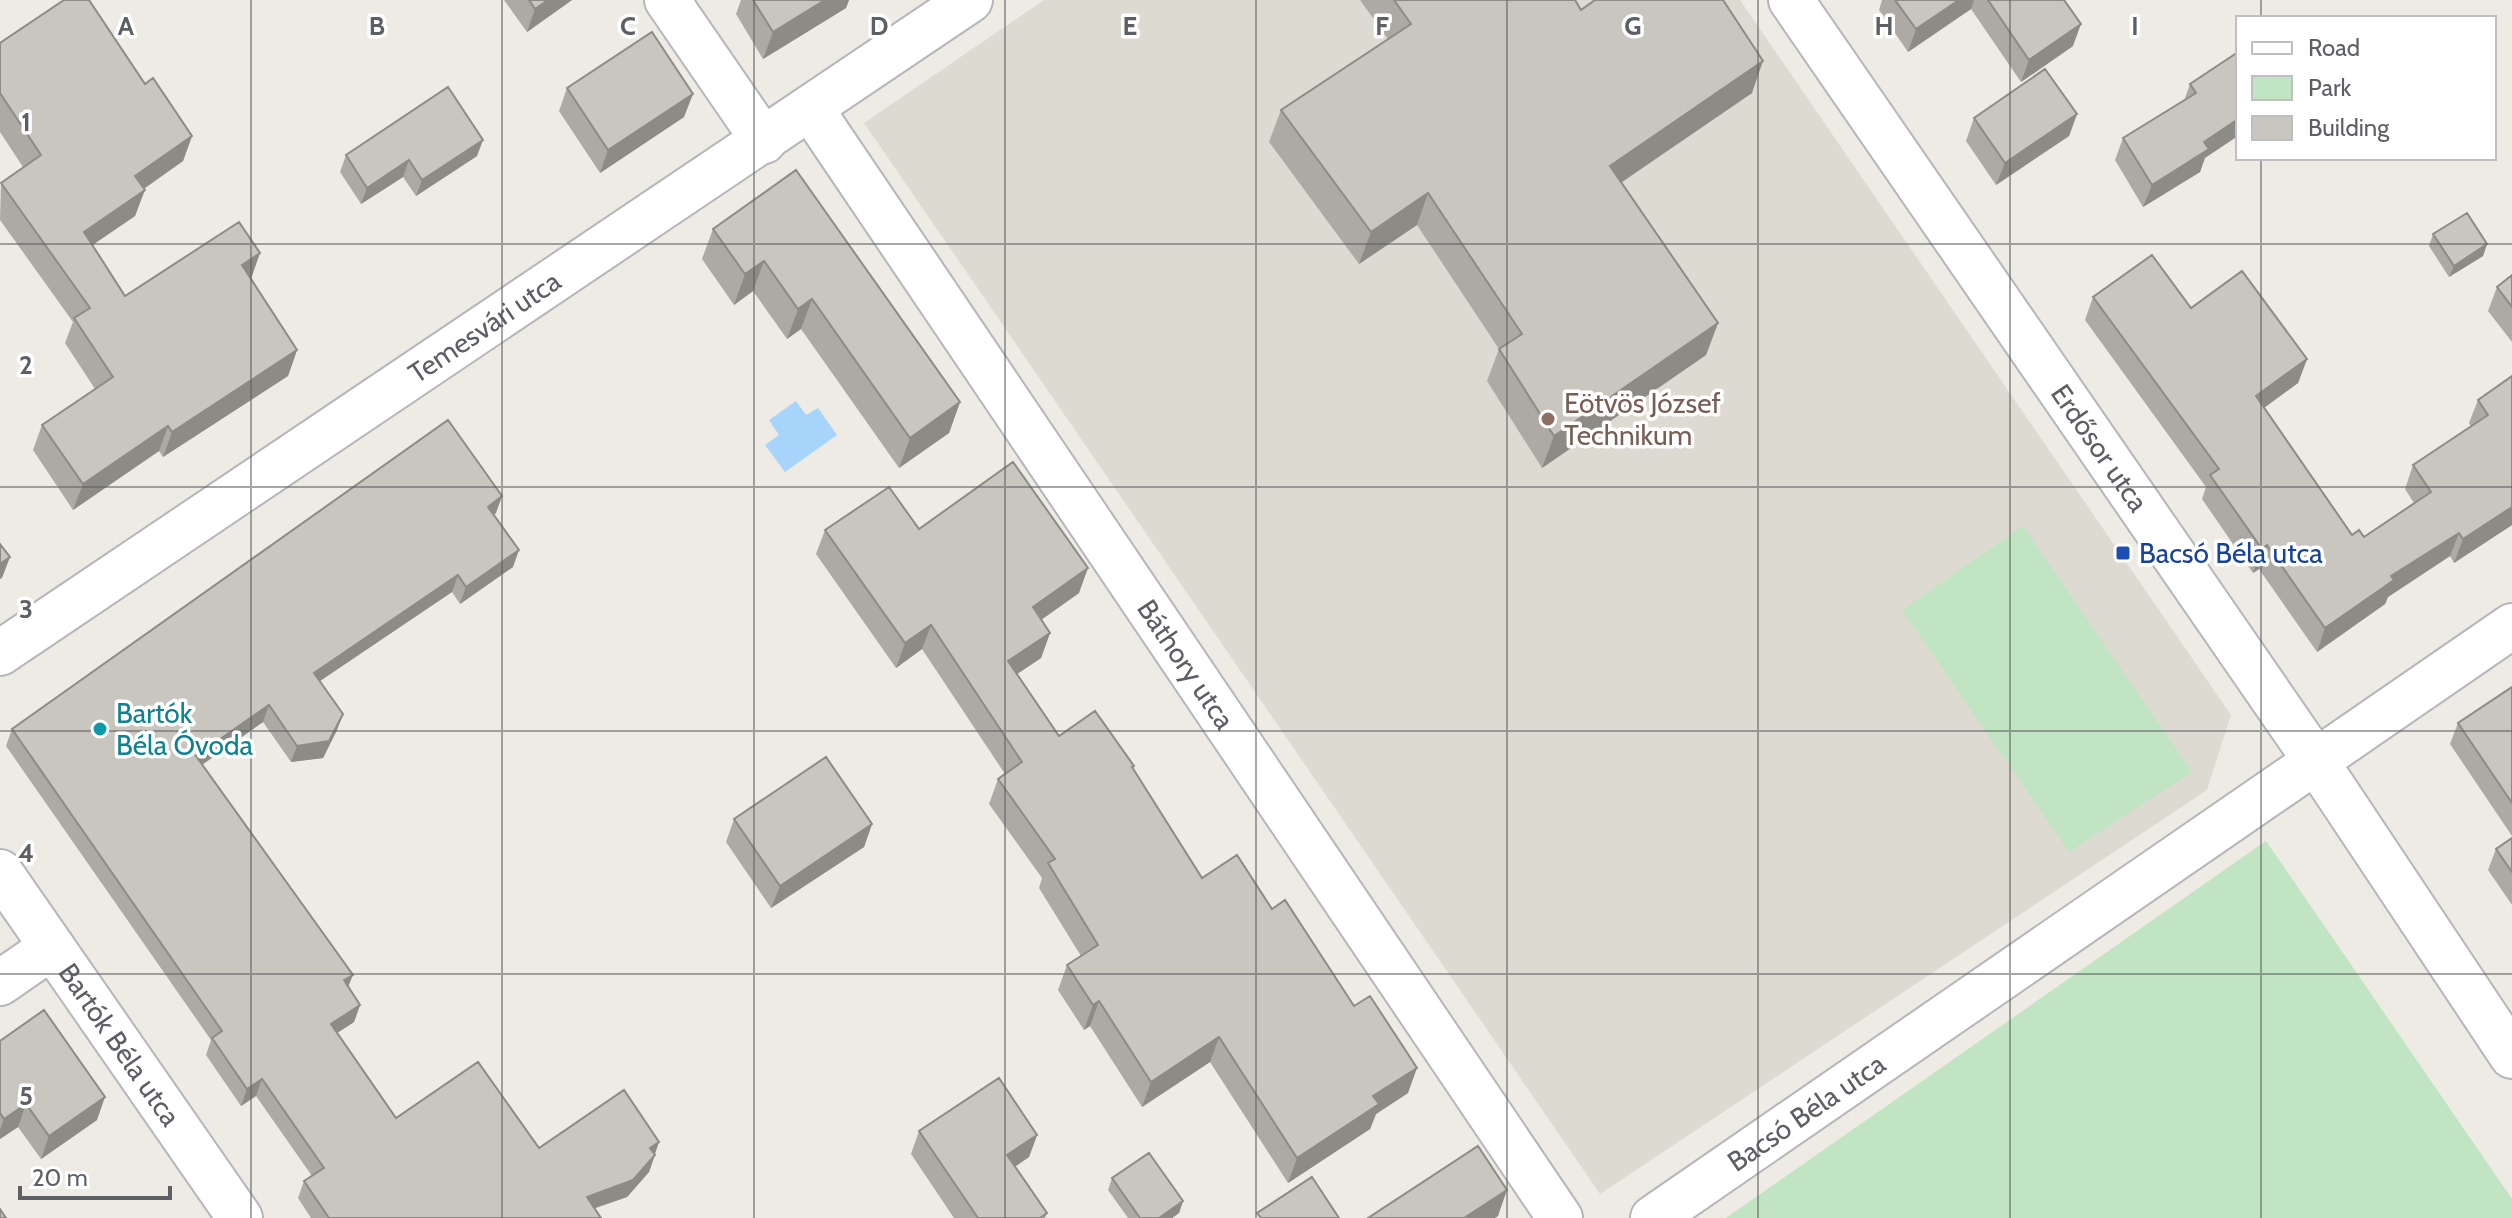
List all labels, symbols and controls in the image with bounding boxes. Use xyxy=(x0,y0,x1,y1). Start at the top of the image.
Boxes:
text: A xyxy=(118,10,135,42)
text: B xyxy=(369,10,385,42)
text: C xyxy=(620,10,636,42)
text: D xyxy=(870,10,888,42)
text: E xyxy=(1123,10,1137,42)
text: F xyxy=(1375,10,1389,42)
text: G xyxy=(1624,10,1642,42)
text: H xyxy=(1875,10,1893,42)
text: I xyxy=(2131,10,2139,42)
legend xyxy=(2236,16,2496,160)
text: Road xyxy=(2308,33,2360,62)
text: Park xyxy=(2308,73,2351,102)
text: 1 xyxy=(21,106,31,138)
text: Building xyxy=(2308,113,2390,142)
street label: Temesvári utca xyxy=(402,263,567,390)
text: 2 xyxy=(19,349,33,381)
street label: Erdősor utca xyxy=(2044,378,2156,519)
place label: Eötvös József Technikum xyxy=(1564,386,1721,452)
marker: Eötvös József Technikum xyxy=(1539,410,1557,428)
place label: Bacsó Béla utca xyxy=(2139,536,2323,570)
marker: Bacsó Béla utca xyxy=(2114,544,2132,562)
text: 3 xyxy=(19,593,33,625)
street label: Báthory utca xyxy=(1130,593,1242,736)
place label: Bartók Béla Óvoda xyxy=(116,696,253,762)
marker: Bartók Béla Óvoda xyxy=(91,720,109,738)
text: 4 xyxy=(18,837,34,869)
street label: Bartók Béla utca xyxy=(52,957,188,1133)
street label: Bacsó Béla utca xyxy=(1721,1046,1892,1179)
text: 5 xyxy=(19,1080,33,1112)
scale bar xyxy=(20,1150,170,1200)
text: 20 m xyxy=(32,1163,88,1192)

